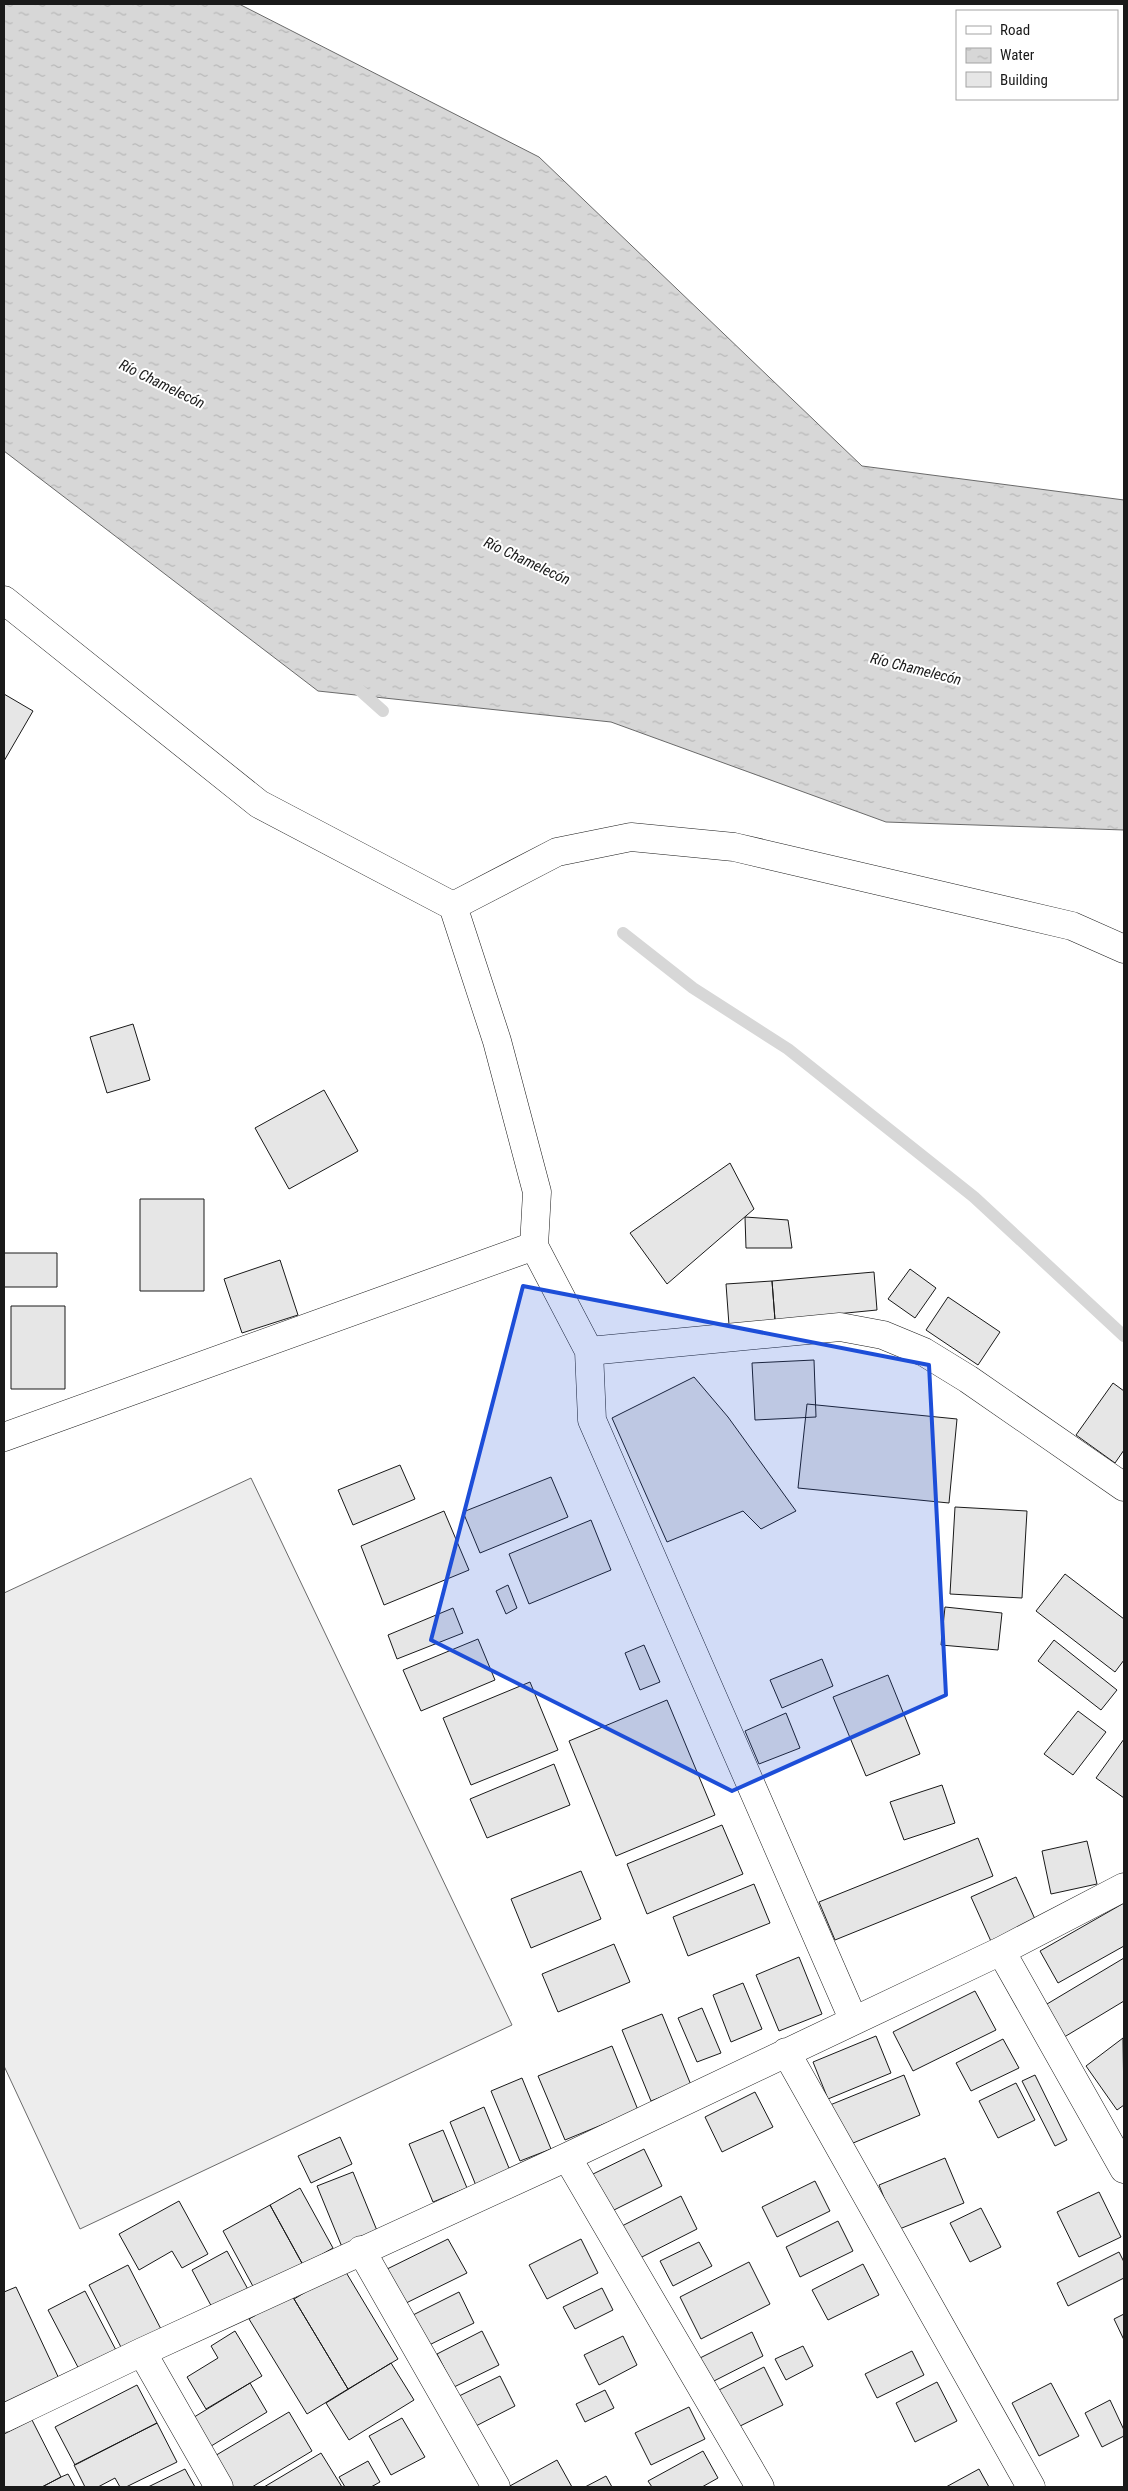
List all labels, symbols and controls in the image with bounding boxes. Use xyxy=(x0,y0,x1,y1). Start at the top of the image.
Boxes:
legend xyxy=(956,10,1118,100)
text: Road xyxy=(1000,21,1030,39)
text: Water xyxy=(1000,46,1035,64)
text: Building xyxy=(1000,71,1048,89)
water label: Río Chamelecón xyxy=(116,355,208,413)
water label: Río Chamelecón xyxy=(481,533,573,589)
water label: Río Chamelecón xyxy=(869,649,963,689)

